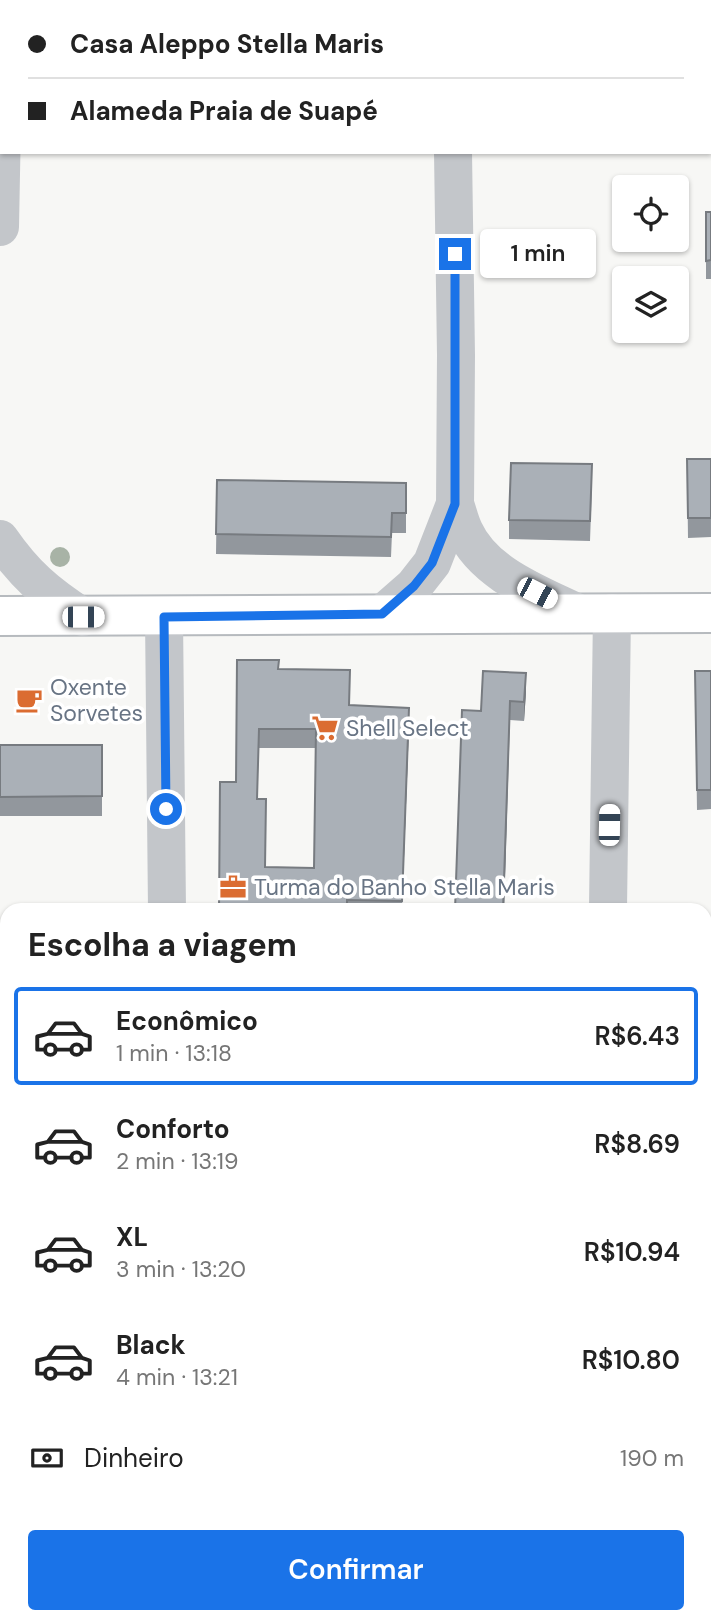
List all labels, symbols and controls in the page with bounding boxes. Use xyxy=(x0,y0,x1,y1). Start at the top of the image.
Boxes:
text: Casa Aleppo Stella Maris xyxy=(70,27,384,61)
text: Alameda Praia de Suapé xyxy=(70,94,378,128)
map controls xyxy=(612,175,689,343)
button: locate xyxy=(612,175,689,252)
callout: 1 min xyxy=(480,230,595,278)
route end xyxy=(439,238,471,270)
text: 1 min xyxy=(511,238,565,268)
button: layers xyxy=(612,266,689,343)
car xyxy=(514,574,561,612)
car xyxy=(63,607,105,628)
place label: Oxente Sorvetes xyxy=(50,672,143,728)
cafe icon: Oxente Sorvetes xyxy=(14,685,44,715)
supermarket icon: Shell Select xyxy=(310,713,340,743)
place label: Shell Select xyxy=(346,713,468,743)
route start xyxy=(150,793,182,825)
car xyxy=(599,804,620,846)
office icon: Turma do Banho Stella Maris xyxy=(218,872,248,902)
place label: Turma do Banho Stella Maris xyxy=(254,872,555,902)
text: Escolha a viagem xyxy=(28,924,297,966)
text: Econômico xyxy=(116,1004,258,1038)
icon: car xyxy=(32,1005,95,1068)
text: R$6.43 xyxy=(595,1019,680,1053)
text: 1 min · 13:18 xyxy=(116,1038,232,1068)
text: Conforto xyxy=(116,1112,230,1146)
icon: car xyxy=(32,1113,95,1176)
text: R$8.69 xyxy=(594,1127,680,1161)
text: 2 min · 13:19 xyxy=(116,1146,238,1176)
text: XL xyxy=(116,1220,148,1254)
icon: car xyxy=(32,1221,95,1284)
text: R$10.94 xyxy=(584,1235,680,1269)
text: 3 min · 13:20 xyxy=(116,1254,246,1284)
text: Black xyxy=(116,1328,186,1362)
icon: car xyxy=(32,1329,95,1392)
text: R$10.80 xyxy=(582,1343,680,1377)
text: 4 min · 13:21 xyxy=(116,1362,238,1392)
icon: cash xyxy=(28,1439,66,1477)
text: Dinheiro xyxy=(84,1441,184,1475)
text: 190 m xyxy=(620,1443,684,1473)
button: Confirmar xyxy=(28,1530,684,1610)

